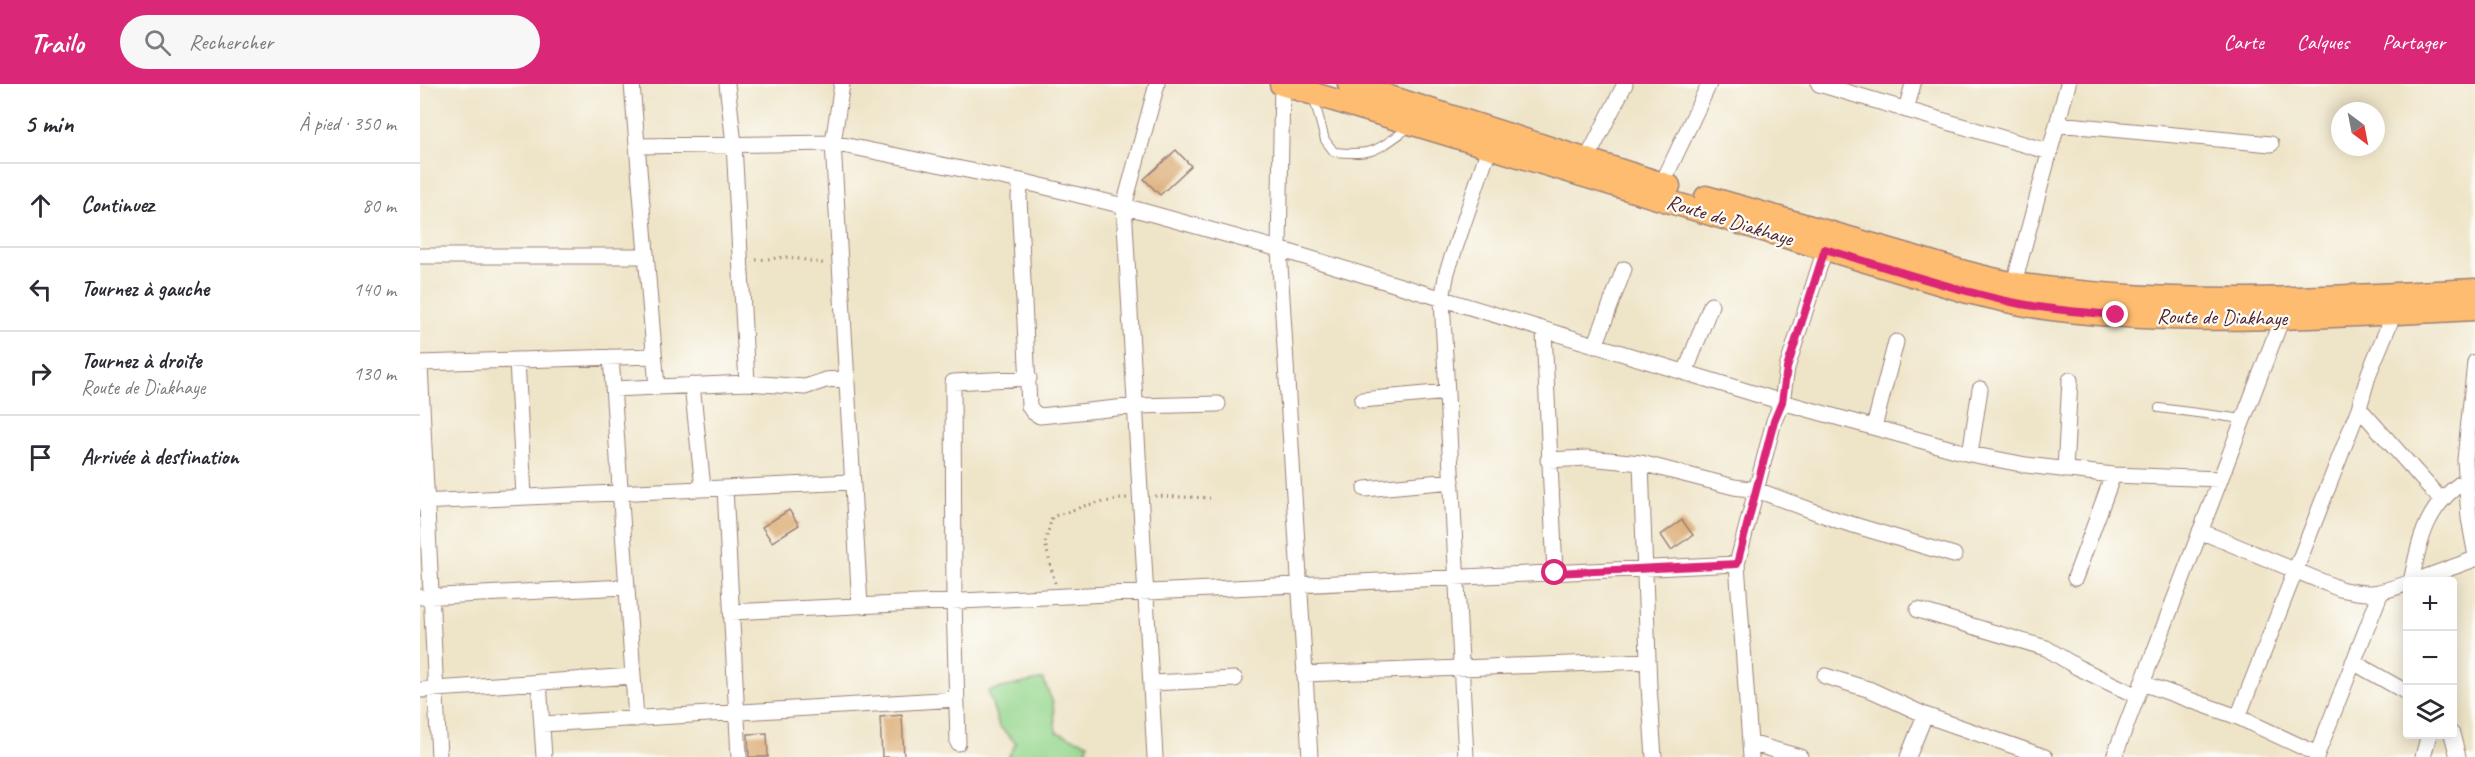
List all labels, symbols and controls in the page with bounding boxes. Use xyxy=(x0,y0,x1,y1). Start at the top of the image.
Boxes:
search box xyxy=(120,15,540,69)
text: Trailo xyxy=(30,25,84,60)
icon: search xyxy=(141,26,174,59)
text: Rechercher xyxy=(189,28,273,56)
text: Carte xyxy=(2223,29,2264,55)
text: Calques xyxy=(2297,29,2349,55)
text: Partager xyxy=(2382,29,2445,55)
north arrow xyxy=(2331,102,2385,156)
text: 5 min xyxy=(24,107,73,140)
text: À pied · 350 m xyxy=(299,111,396,136)
street label: Route de Diakhaye xyxy=(1664,188,1797,252)
icon: ahead xyxy=(24,189,57,222)
text: Continuez xyxy=(81,191,154,219)
text: 80 m xyxy=(362,193,396,218)
icon: left xyxy=(24,273,57,306)
text: Tournez à gauche xyxy=(81,275,209,303)
text: 140 m xyxy=(353,277,396,302)
route end xyxy=(2102,301,2128,327)
street label: Route de Diakhaye xyxy=(2157,303,2289,331)
text: Tournez à droite xyxy=(81,347,201,375)
icon: right xyxy=(24,357,57,390)
text: 130 m xyxy=(353,361,396,386)
text: Route de Diakhaye xyxy=(81,375,205,400)
icon: arrive xyxy=(24,441,57,474)
text: Arrivée à destination xyxy=(81,443,239,471)
route start xyxy=(1541,559,1567,585)
map controls xyxy=(2403,577,2457,739)
button: + xyxy=(2403,577,2457,631)
button: − xyxy=(2403,631,2457,685)
button: layers xyxy=(2403,685,2457,739)

